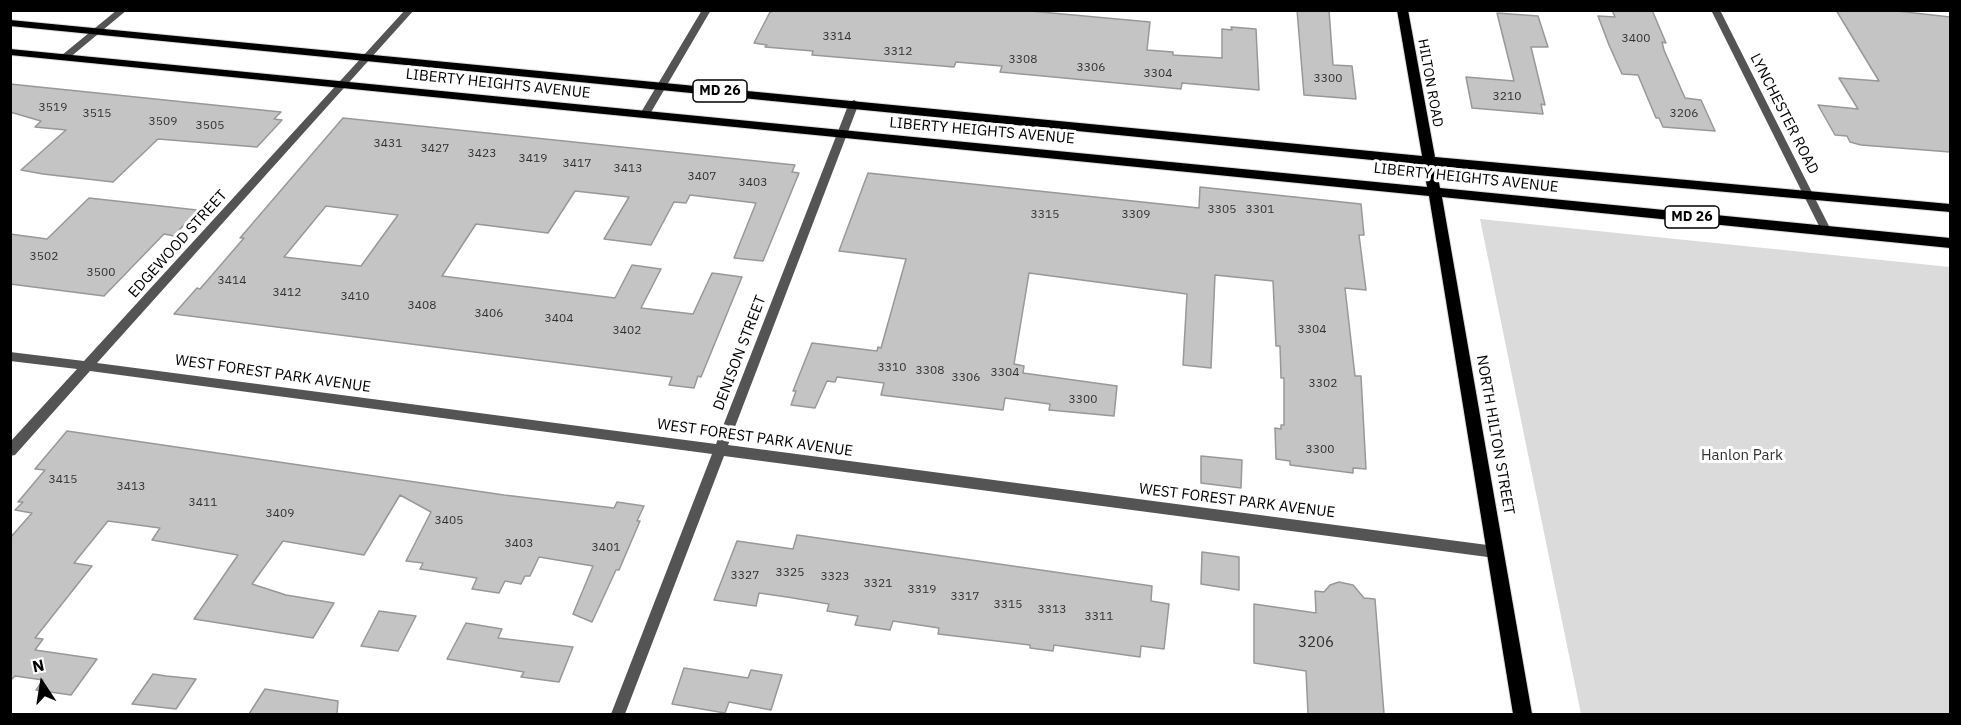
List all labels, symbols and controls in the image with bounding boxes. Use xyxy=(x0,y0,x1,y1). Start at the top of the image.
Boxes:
house number: 3314 xyxy=(823,30,851,44)
house number: 3400 xyxy=(1622,32,1650,46)
street label: HILTON ROAD xyxy=(1414,38,1446,128)
house number: 3312 xyxy=(884,45,912,59)
street label: LYNCHESTER ROAD xyxy=(1746,51,1822,177)
house number: 3308 xyxy=(1009,53,1037,67)
house number: 3306 xyxy=(1077,61,1105,75)
street label: LIBERTY HEIGHTS AVENUE xyxy=(405,65,591,103)
house number: 3304 xyxy=(1144,67,1172,81)
house number: 3300 xyxy=(1314,72,1342,86)
road number: MD 26 xyxy=(693,80,747,102)
house number: 3210 xyxy=(1493,90,1521,104)
house number: 3519 xyxy=(39,101,67,115)
house number: 3515 xyxy=(83,107,111,121)
house number: 3206 xyxy=(1670,107,1698,121)
street label: LIBERTY HEIGHTS AVENUE xyxy=(889,114,1075,148)
house number: 3509 xyxy=(149,115,177,129)
house number: 3505 xyxy=(196,119,224,133)
house number: 3431 xyxy=(374,137,402,151)
house number: 3427 xyxy=(421,142,449,156)
house number: 3423 xyxy=(468,147,496,161)
house number: 3419 xyxy=(519,152,547,166)
house number: 3417 xyxy=(563,157,591,171)
street label: LIBERTY HEIGHTS AVENUE xyxy=(1373,159,1559,197)
house number: 3413 xyxy=(614,162,642,176)
house number: 3407 xyxy=(688,170,716,184)
house number: 3403 xyxy=(739,176,767,190)
street label: EDGEWOOD STREET xyxy=(125,186,231,302)
house number: 3305 xyxy=(1208,203,1236,217)
house number: 3301 xyxy=(1246,203,1274,217)
road number: MD 26 xyxy=(1665,206,1719,228)
house number: 3315 xyxy=(1031,208,1059,222)
house number: 3309 xyxy=(1122,208,1150,222)
house number: 3502 xyxy=(30,250,58,264)
house number: 3500 xyxy=(87,266,115,280)
house number: 3414 xyxy=(218,274,246,288)
house number: 3412 xyxy=(273,286,301,300)
house number: 3410 xyxy=(341,290,369,304)
street label: DENISON STREET xyxy=(710,293,770,413)
house number: 3408 xyxy=(408,299,436,313)
house number: 3406 xyxy=(475,307,503,321)
house number: 3404 xyxy=(545,312,573,326)
house number: 3304 xyxy=(1298,323,1326,337)
house number: 3402 xyxy=(613,324,641,338)
street label: WEST FOREST PARK AVENUE xyxy=(174,351,372,397)
street label: NORTH HILTON STREET xyxy=(1472,354,1518,516)
house number: 3310 xyxy=(878,361,906,375)
house number: 3308 xyxy=(916,364,944,378)
house number: 3304 xyxy=(991,366,1019,380)
house number: 3306 xyxy=(952,371,980,385)
house number: 3302 xyxy=(1309,377,1337,391)
house number: 3300 xyxy=(1069,393,1097,407)
street label: WEST FOREST PARK AVENUE xyxy=(656,415,854,461)
house number: 3300 xyxy=(1306,443,1334,457)
park label: Hanlon Park xyxy=(1701,447,1783,465)
house number: 3415 xyxy=(49,473,77,487)
house number: 3413 xyxy=(117,480,145,494)
street label: WEST FOREST PARK AVENUE xyxy=(1138,480,1336,522)
house number: 3411 xyxy=(189,496,217,510)
house number: 3409 xyxy=(266,507,294,521)
house number: 3405 xyxy=(435,514,463,528)
house number: 3403 xyxy=(505,537,533,551)
house number: 3401 xyxy=(592,541,620,555)
house number: 3325 xyxy=(776,566,804,580)
house number: 3327 xyxy=(731,569,759,583)
house number: 3323 xyxy=(821,570,849,584)
house number: 3321 xyxy=(864,577,892,591)
house number: 3319 xyxy=(908,583,936,597)
house number: 3317 xyxy=(951,590,979,604)
house number: 3315 xyxy=(994,598,1022,612)
house number: 3313 xyxy=(1038,603,1066,617)
house number: 3311 xyxy=(1085,610,1113,624)
house number: 3206 xyxy=(1298,634,1334,652)
north arrow xyxy=(12,653,72,713)
text: N xyxy=(31,654,46,676)

